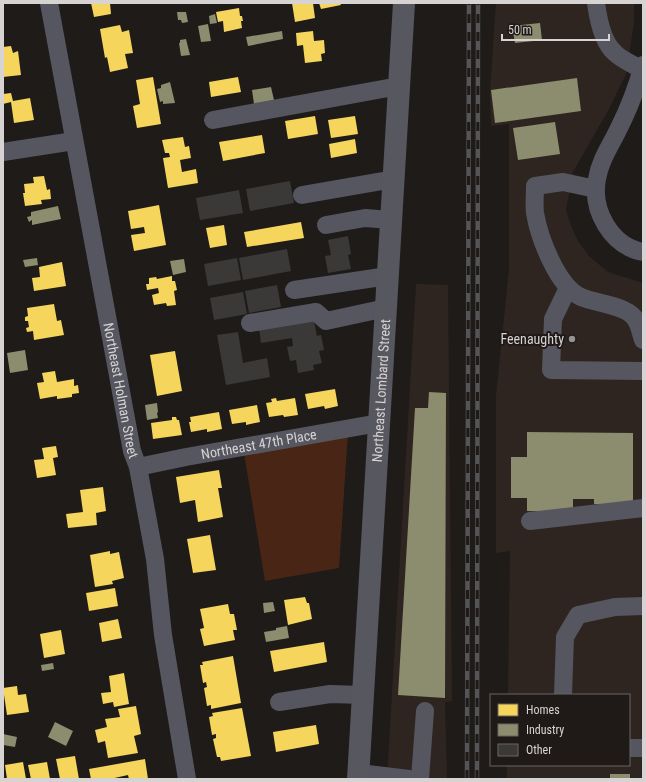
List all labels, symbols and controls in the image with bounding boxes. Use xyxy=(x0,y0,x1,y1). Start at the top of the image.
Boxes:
scale bar xyxy=(502,16,609,42)
text: 50 m xyxy=(508,23,532,37)
street label: Northeast Lombard Street xyxy=(369,319,393,463)
street label: Northeast Holman Street xyxy=(100,321,142,460)
place label: Feenaughty xyxy=(500,331,564,347)
marker: Feenaughty xyxy=(567,334,577,344)
street label: Northeast 47th Place xyxy=(200,426,318,462)
legend xyxy=(490,694,630,766)
text: Homes xyxy=(526,703,560,717)
text: Industry xyxy=(526,723,564,737)
text: Other xyxy=(526,743,552,757)

